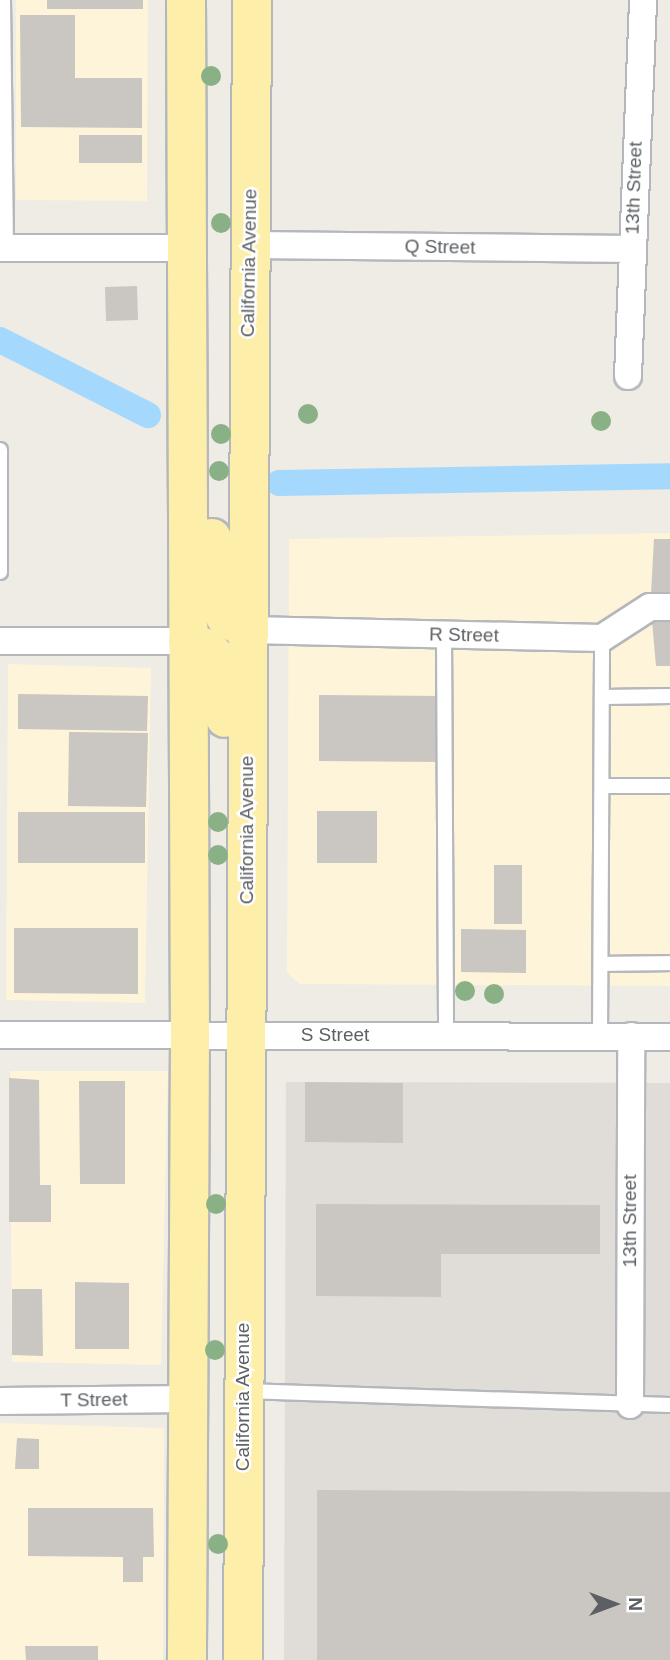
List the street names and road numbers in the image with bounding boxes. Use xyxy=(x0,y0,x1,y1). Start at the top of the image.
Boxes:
street label: 13th Street xyxy=(621,141,647,235)
street label: California Avenue xyxy=(236,188,262,338)
street label: Q Street xyxy=(404,235,476,259)
street label: R Street xyxy=(429,623,499,647)
street label: California Avenue xyxy=(236,755,258,905)
street label: S Street xyxy=(301,1024,369,1046)
street label: 13th Street xyxy=(619,1175,641,1267)
street label: California Avenue xyxy=(232,1322,254,1472)
street label: T Street xyxy=(60,1388,128,1412)

